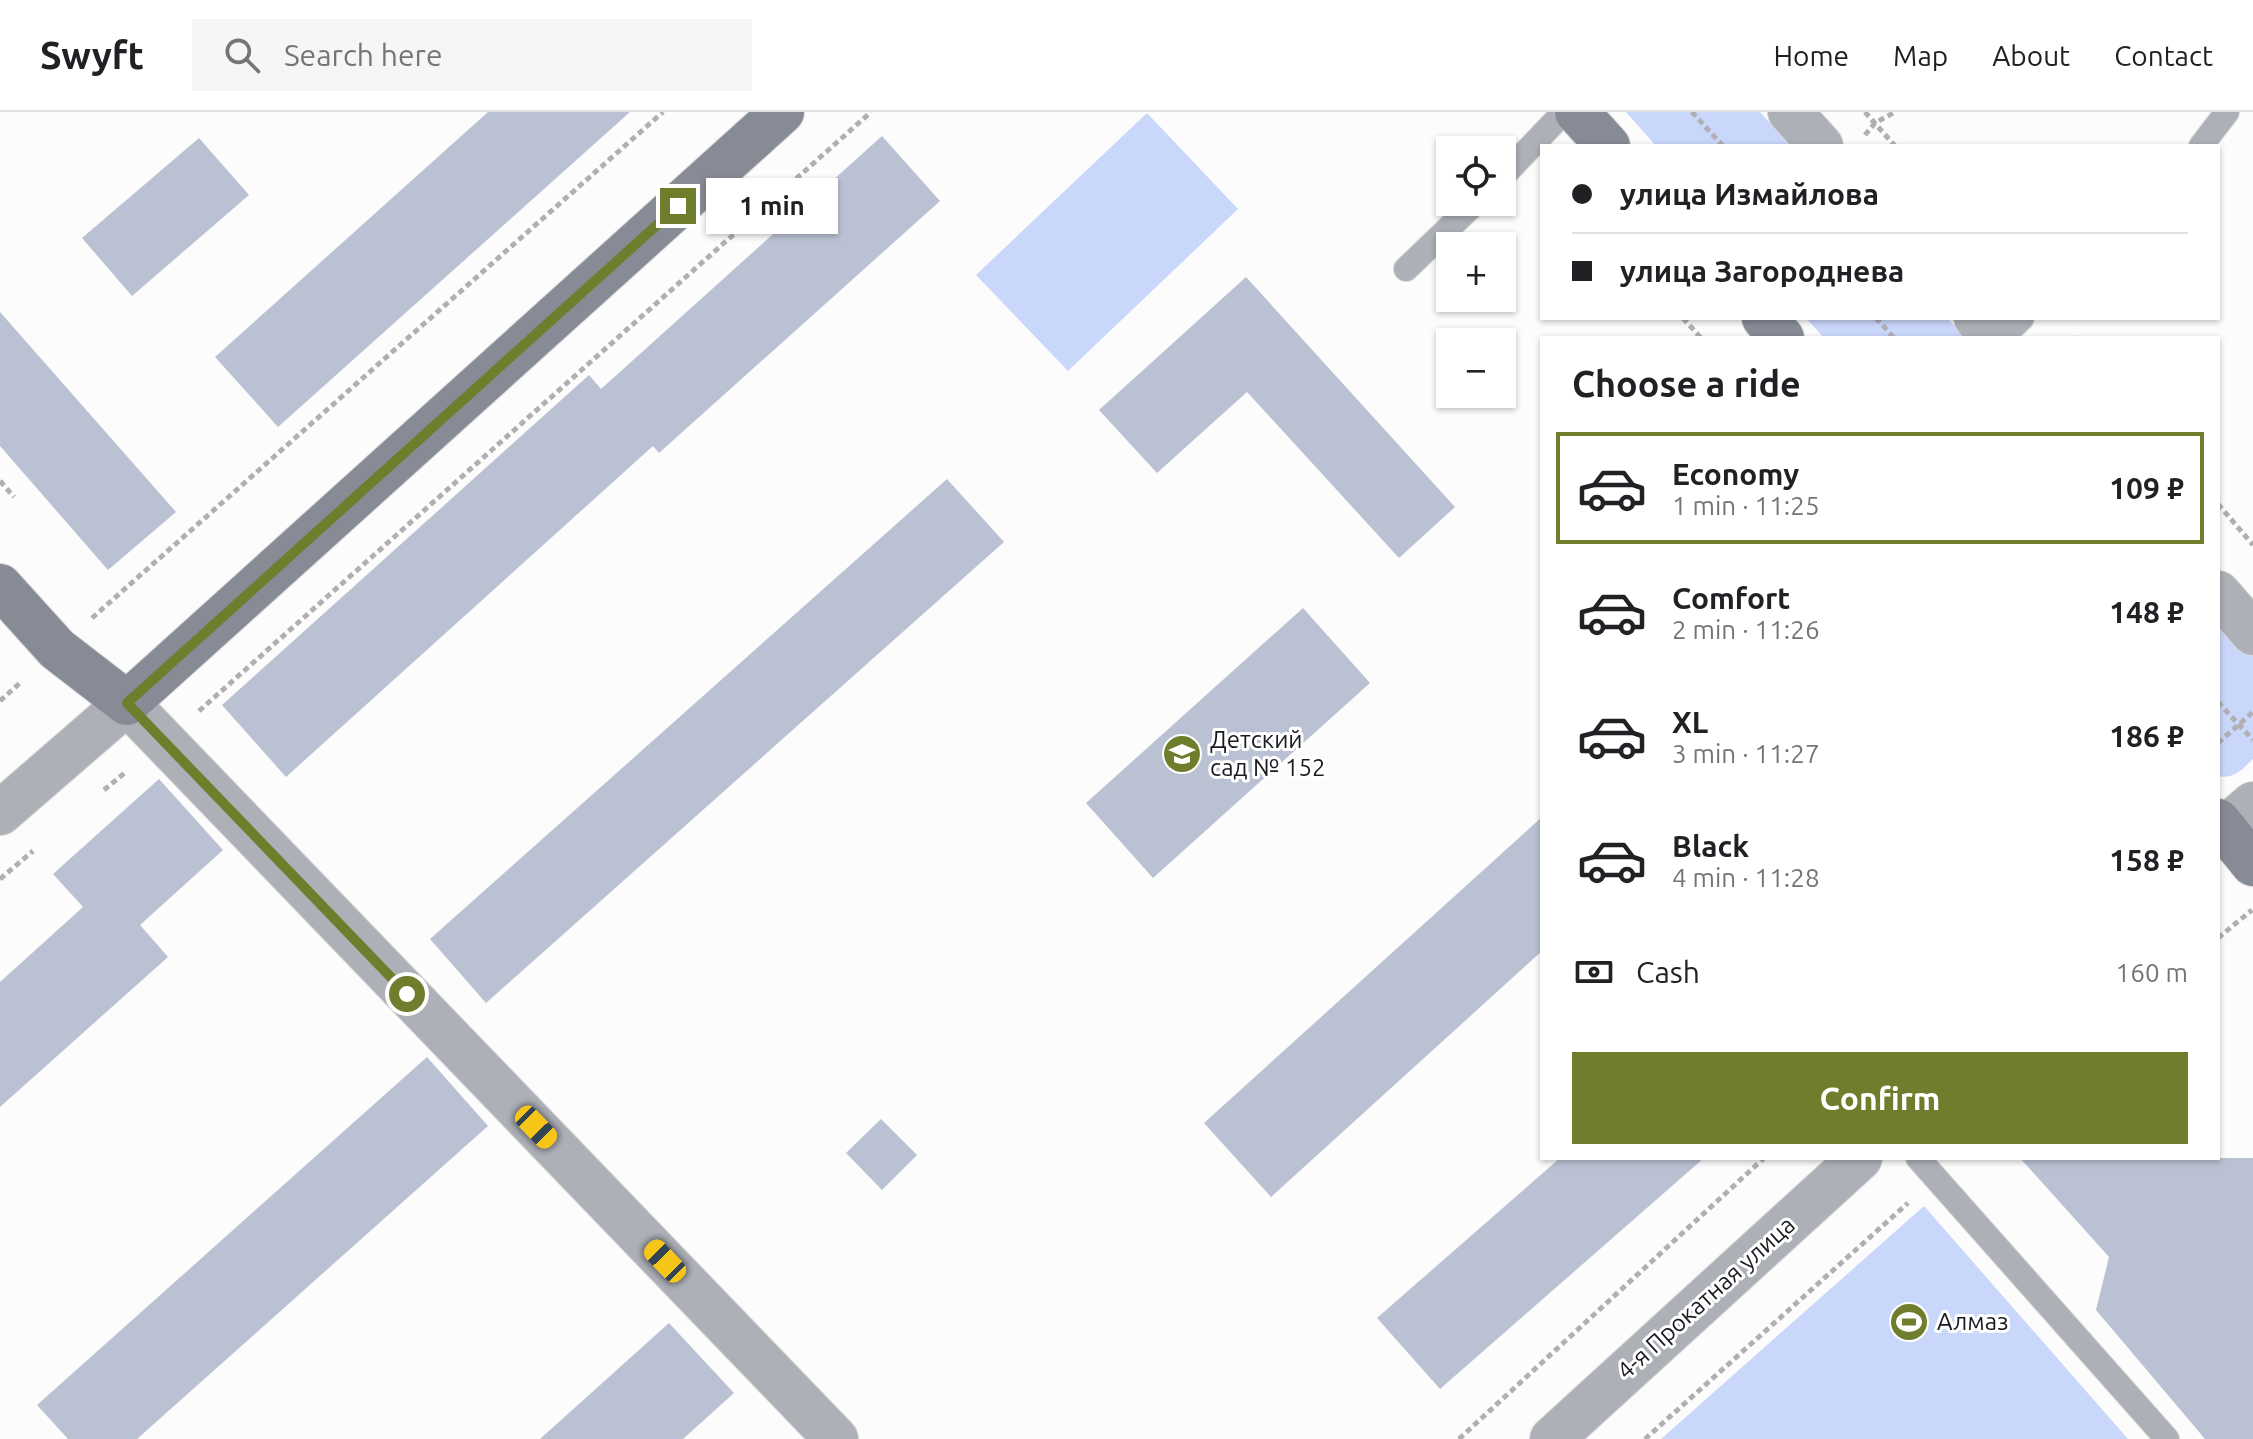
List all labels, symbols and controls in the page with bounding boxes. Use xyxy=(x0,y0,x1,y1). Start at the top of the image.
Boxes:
search box xyxy=(192,19,752,91)
icon: search xyxy=(220,33,264,77)
text: Swyft xyxy=(40,34,144,76)
text: Search here xyxy=(284,38,442,72)
text: Home xyxy=(1774,40,1849,71)
text: Map xyxy=(1893,40,1948,71)
text: About xyxy=(1992,40,2070,71)
text: Contact xyxy=(2114,40,2213,71)
map controls xyxy=(1436,136,1516,408)
button: locate xyxy=(1436,136,1516,216)
text: улица Измайлова xyxy=(1620,177,1879,211)
callout: 1 min xyxy=(706,178,838,234)
route end xyxy=(660,188,696,224)
text: 1 min xyxy=(739,191,805,220)
button: + xyxy=(1436,232,1516,312)
text: улица Загороднева xyxy=(1620,254,1904,288)
button: − xyxy=(1436,328,1516,408)
text: Choose a ride xyxy=(1572,363,1801,404)
icon: car xyxy=(1576,452,1648,524)
text: Economy xyxy=(1672,457,1799,491)
text: 109 ₽ xyxy=(2109,471,2184,505)
text: 1 min · 11:25 xyxy=(1672,491,1820,520)
icon: car xyxy=(1576,576,1648,648)
text: Comfort xyxy=(1672,581,1790,615)
text: 148 ₽ xyxy=(2109,595,2184,629)
text: 2 min · 11:26 xyxy=(1672,615,1820,644)
icon: car xyxy=(1576,700,1648,772)
text: XL xyxy=(1672,705,1708,739)
text: 186 ₽ xyxy=(2109,719,2184,753)
place label: Детский сад № 152 xyxy=(1210,726,1326,781)
school or university icon: Детский сад № 152 xyxy=(1161,733,1203,775)
text: 3 min · 11:27 xyxy=(1672,739,1820,768)
icon: car xyxy=(1576,824,1648,896)
text: Black xyxy=(1672,829,1749,863)
text: 158 ₽ xyxy=(2109,843,2184,877)
text: 4 min · 11:28 xyxy=(1672,863,1820,892)
icon: cash xyxy=(1572,950,1616,994)
text: Cash xyxy=(1636,955,1700,989)
text: 160 m xyxy=(2116,958,2188,987)
route start xyxy=(389,976,425,1012)
button: Confirm xyxy=(1572,1052,2188,1144)
car xyxy=(511,1101,561,1153)
street label: 4-я Прокатная улица xyxy=(1611,1211,1800,1384)
car xyxy=(640,1235,690,1287)
sports icon: Алмаз xyxy=(1888,1301,1930,1343)
place label: Алмаз xyxy=(1937,1308,2008,1335)

